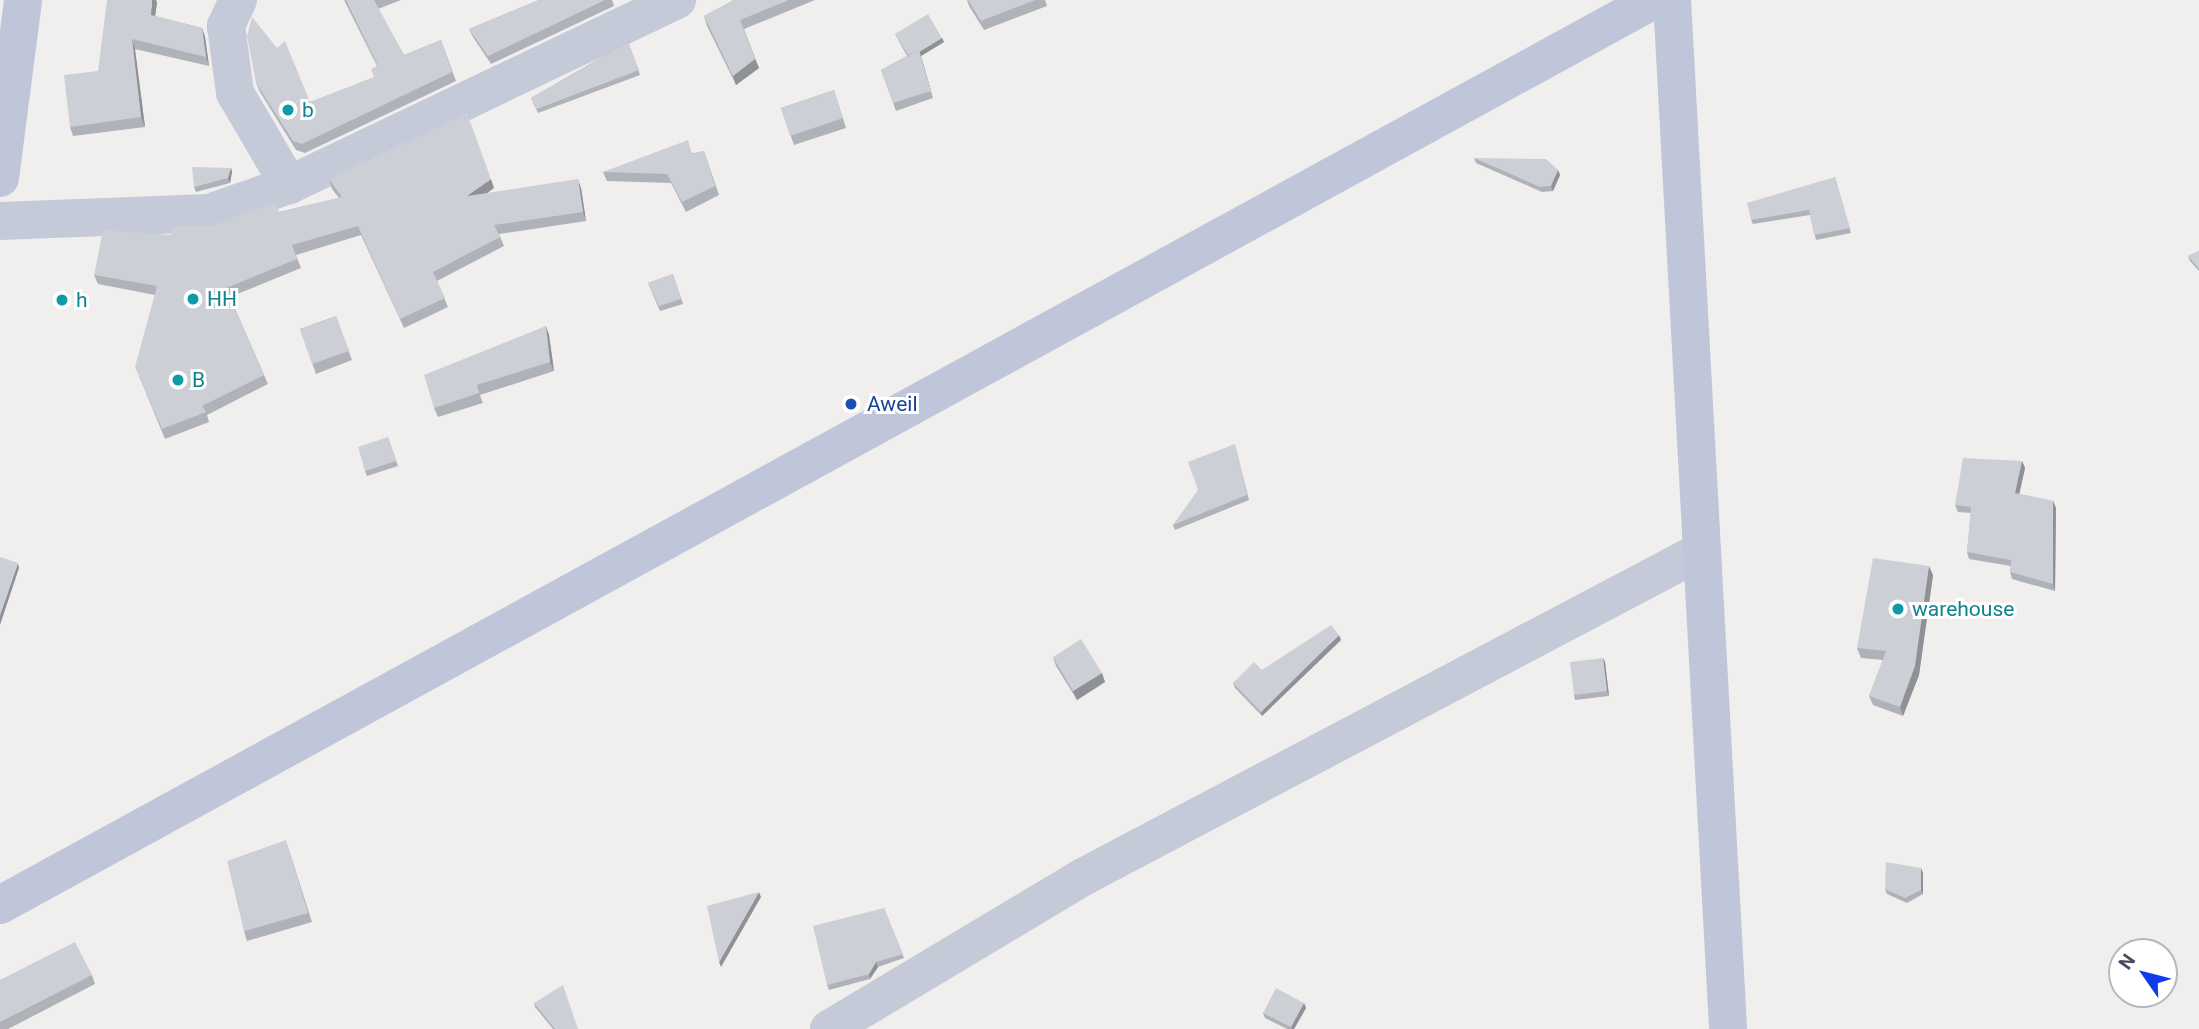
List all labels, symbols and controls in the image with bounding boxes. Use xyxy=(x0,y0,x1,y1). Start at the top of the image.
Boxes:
place label: b xyxy=(302,97,314,123)
marker: b xyxy=(280,102,296,118)
place label: HH xyxy=(207,286,237,312)
place label: h xyxy=(76,287,88,313)
marker: HH xyxy=(185,291,201,307)
marker: h xyxy=(54,292,70,308)
place label: B xyxy=(192,367,205,393)
marker: B xyxy=(170,372,186,388)
place label: Aweil xyxy=(867,391,917,417)
marker: Aweil xyxy=(841,394,861,414)
place label: warehouse xyxy=(1912,596,2014,622)
marker: warehouse xyxy=(1890,601,1906,617)
north arrow xyxy=(2108,938,2178,1008)
text: N xyxy=(2114,950,2140,974)

